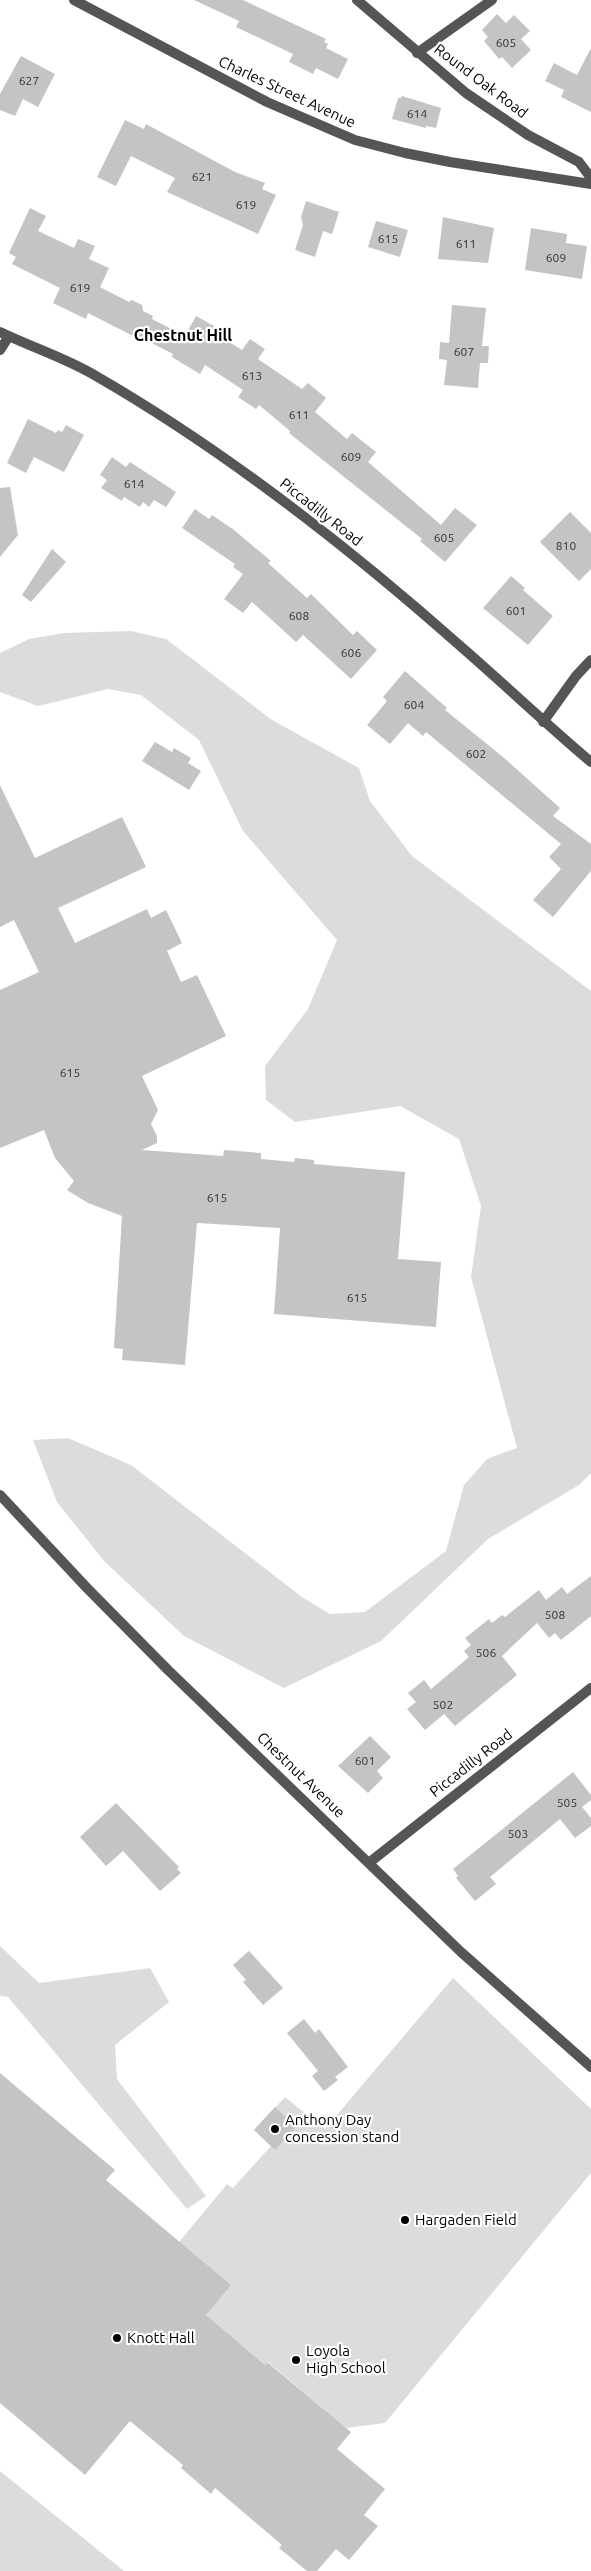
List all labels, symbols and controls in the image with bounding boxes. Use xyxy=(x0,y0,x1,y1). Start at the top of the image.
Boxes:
house number: 605 xyxy=(496,36,516,49)
street label: Round Oak Road xyxy=(431,40,531,121)
street label: Charles Street Avenue xyxy=(216,52,358,131)
house number: 627 xyxy=(19,74,39,87)
house number: 614 xyxy=(407,107,427,120)
house number: 621 xyxy=(192,170,212,183)
house number: 619 xyxy=(236,198,256,211)
house number: 615 xyxy=(378,232,398,245)
house number: 611 xyxy=(456,237,476,250)
house number: 609 xyxy=(546,251,566,264)
house number: 619 xyxy=(70,281,90,294)
district label: Chestnut Hill xyxy=(134,326,232,344)
house number: 607 xyxy=(454,345,474,358)
house number: 613 xyxy=(242,369,262,382)
house number: 611 xyxy=(289,408,309,421)
house number: 609 xyxy=(341,450,361,463)
street label: Piccadilly Road xyxy=(277,474,366,549)
house number: 614 xyxy=(124,477,144,490)
house number: 605 xyxy=(434,531,454,544)
house number: 810 xyxy=(556,539,576,552)
house number: 601 xyxy=(506,604,526,617)
house number: 608 xyxy=(289,609,309,622)
house number: 606 xyxy=(341,646,361,659)
house number: 604 xyxy=(404,698,424,711)
house number: 602 xyxy=(466,747,486,760)
house number: 615 xyxy=(60,1066,80,1079)
house number: 615 xyxy=(207,1191,227,1204)
house number: 615 xyxy=(347,1291,367,1304)
house number: 508 xyxy=(545,1608,565,1621)
house number: 506 xyxy=(476,1646,496,1659)
house number: 502 xyxy=(433,1698,453,1711)
street label: Piccadilly Road xyxy=(426,1725,515,1800)
street label: Chestnut Avenue xyxy=(254,1728,349,1821)
house number: 601 xyxy=(355,1754,375,1767)
house number: 505 xyxy=(557,1796,577,1809)
house number: 503 xyxy=(508,1827,528,1840)
place label: Anthony Day concession stand xyxy=(285,2111,399,2145)
marker: Anthony Day concession stand xyxy=(269,2123,281,2135)
place label: Hargaden Field xyxy=(415,2211,517,2228)
marker: Hargaden Field xyxy=(399,2214,411,2226)
place label: Knott Hall xyxy=(127,2329,195,2346)
marker: Knott Hall xyxy=(111,2332,123,2344)
place label: Loyola High School xyxy=(306,2342,386,2376)
marker: Loyola High School xyxy=(290,2354,302,2366)

